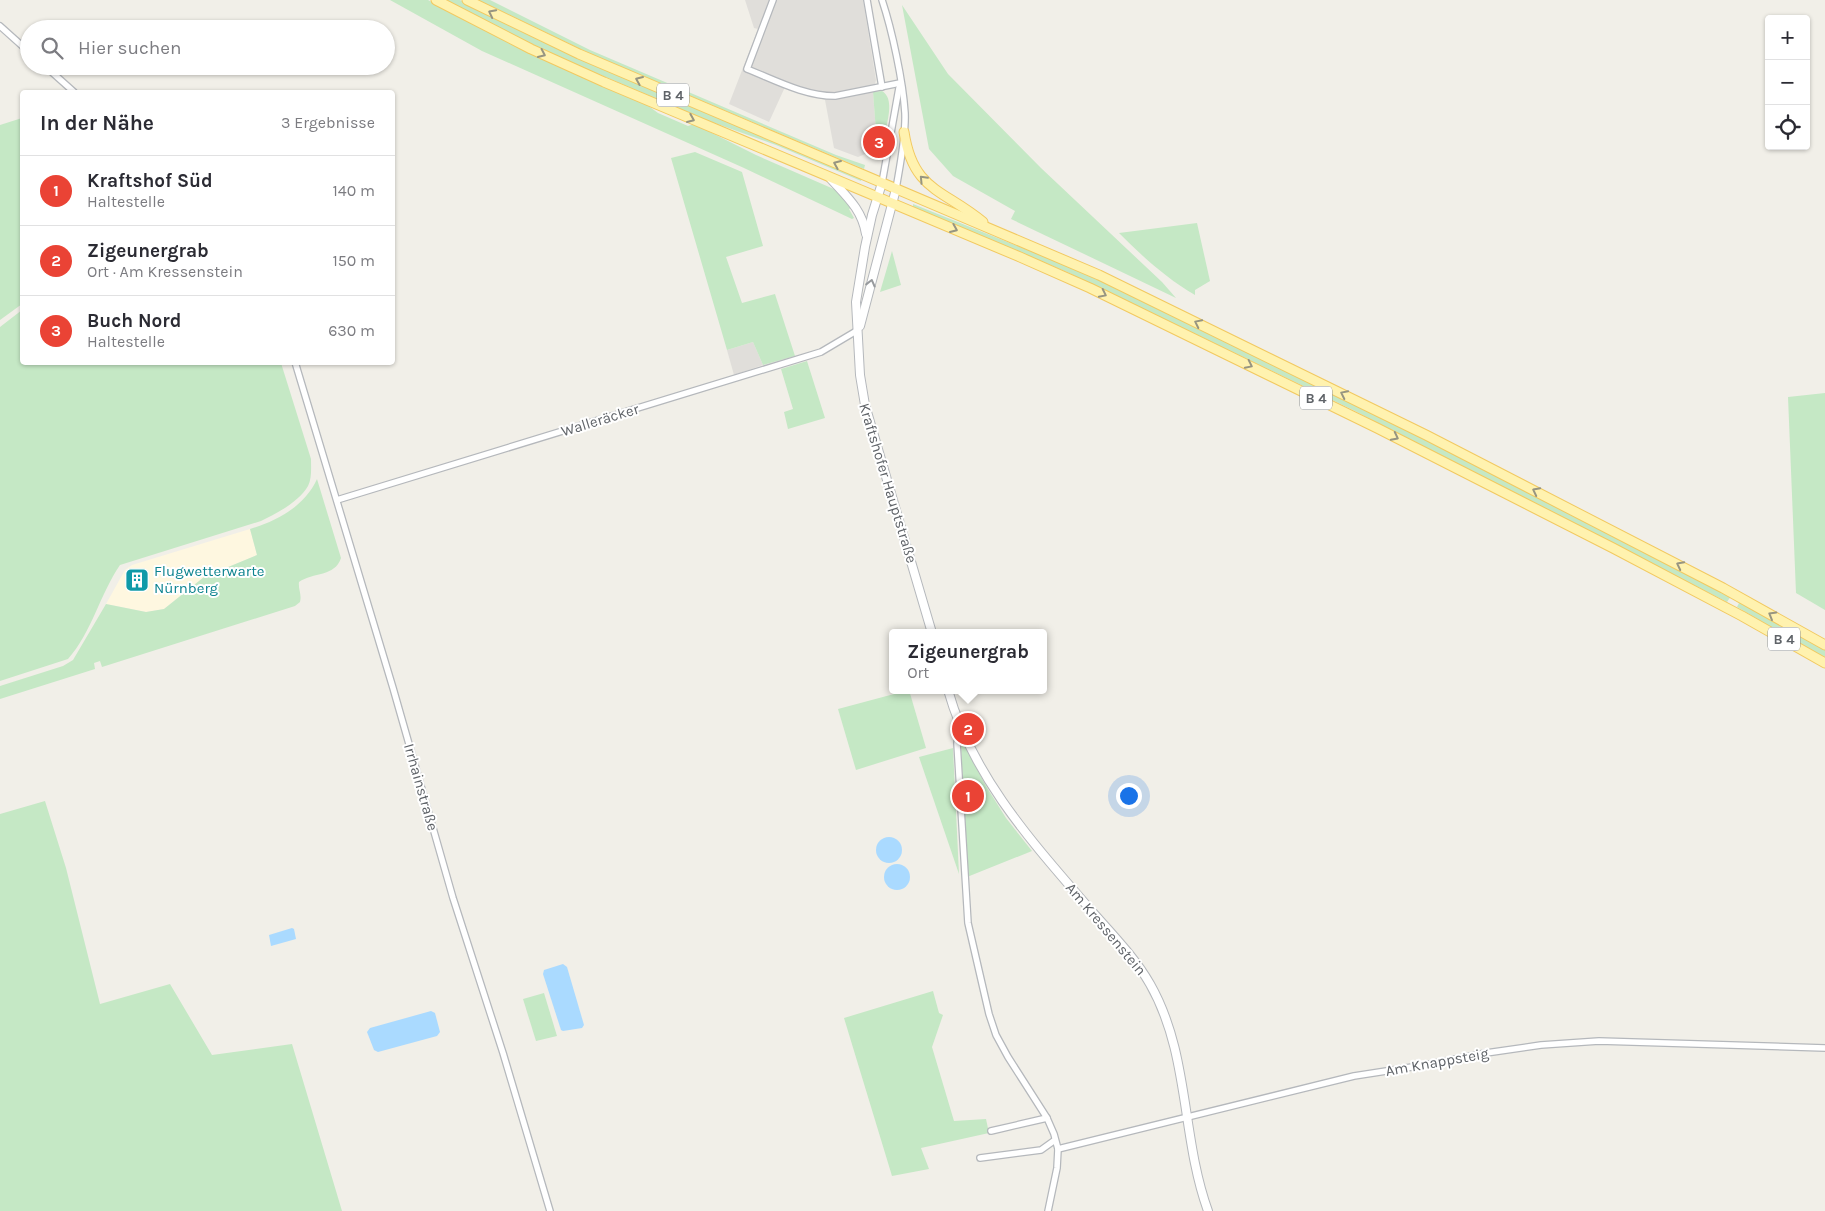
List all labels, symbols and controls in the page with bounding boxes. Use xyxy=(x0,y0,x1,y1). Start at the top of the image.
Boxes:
one-way arrow xyxy=(488,9,497,19)
map controls xyxy=(1765,15,1810,150)
button: + xyxy=(1765,15,1810,60)
search box xyxy=(20,20,395,75)
icon: search xyxy=(38,34,66,62)
text: Hier suchen xyxy=(78,37,181,59)
one-way arrow xyxy=(537,47,546,58)
button: − xyxy=(1765,60,1810,105)
one-way arrow xyxy=(635,76,644,87)
road number: B 4 xyxy=(657,84,689,106)
button: locate xyxy=(1765,105,1810,150)
text: In der Nähe xyxy=(40,111,154,135)
one-way arrow xyxy=(686,112,695,123)
text: 3 Ergebnisse xyxy=(281,113,375,132)
pin: 3 xyxy=(863,123,895,161)
one-way arrow xyxy=(833,159,842,170)
text: Kraftshof Süd xyxy=(87,170,213,192)
one-way arrow xyxy=(920,176,929,185)
text: 1 xyxy=(53,181,59,200)
text: 140 m xyxy=(333,181,375,200)
text: Haltestelle xyxy=(87,192,165,211)
one-way arrow xyxy=(949,222,958,233)
text: Zigeunergrab xyxy=(87,240,209,262)
text: 2 xyxy=(51,251,61,270)
text: 150 m xyxy=(332,251,375,270)
text: Ort · Am Kressenstein xyxy=(87,262,243,281)
one-way arrow xyxy=(865,279,876,288)
one-way arrow xyxy=(1098,288,1107,299)
text: Buch Nord xyxy=(87,310,181,332)
one-way arrow xyxy=(1194,319,1203,329)
text: 3 xyxy=(51,321,61,340)
text: 630 m xyxy=(328,321,375,340)
text: Haltestelle xyxy=(87,332,165,351)
one-way arrow xyxy=(1244,359,1253,369)
road number: B 4 xyxy=(1300,386,1332,409)
one-way arrow xyxy=(1340,390,1349,400)
street label: Walleräcker xyxy=(559,399,642,440)
street label: Kraftshofer Hauptstraße xyxy=(855,401,921,565)
one-way arrow xyxy=(1390,431,1399,441)
one-way arrow xyxy=(1532,487,1541,497)
one-way arrow xyxy=(1676,561,1685,571)
place label: Flugwetterwarte Nürnberg xyxy=(154,562,264,597)
building icon: Flugwetterwarte Nürnberg xyxy=(124,567,150,593)
one-way arrow xyxy=(1769,611,1778,621)
road number: B 4 xyxy=(1768,628,1800,650)
popup xyxy=(889,629,1047,694)
text: Zigeunergrab xyxy=(907,641,1029,663)
text: Ort xyxy=(907,663,929,682)
pin: 2 xyxy=(952,710,984,748)
street label: Irrhainstraße xyxy=(400,741,442,833)
pin: 1 xyxy=(952,777,984,815)
your location xyxy=(1116,783,1142,809)
street label: Am Kressenstein xyxy=(1062,879,1150,979)
street label: Am Knappsteig xyxy=(1384,1044,1490,1080)

